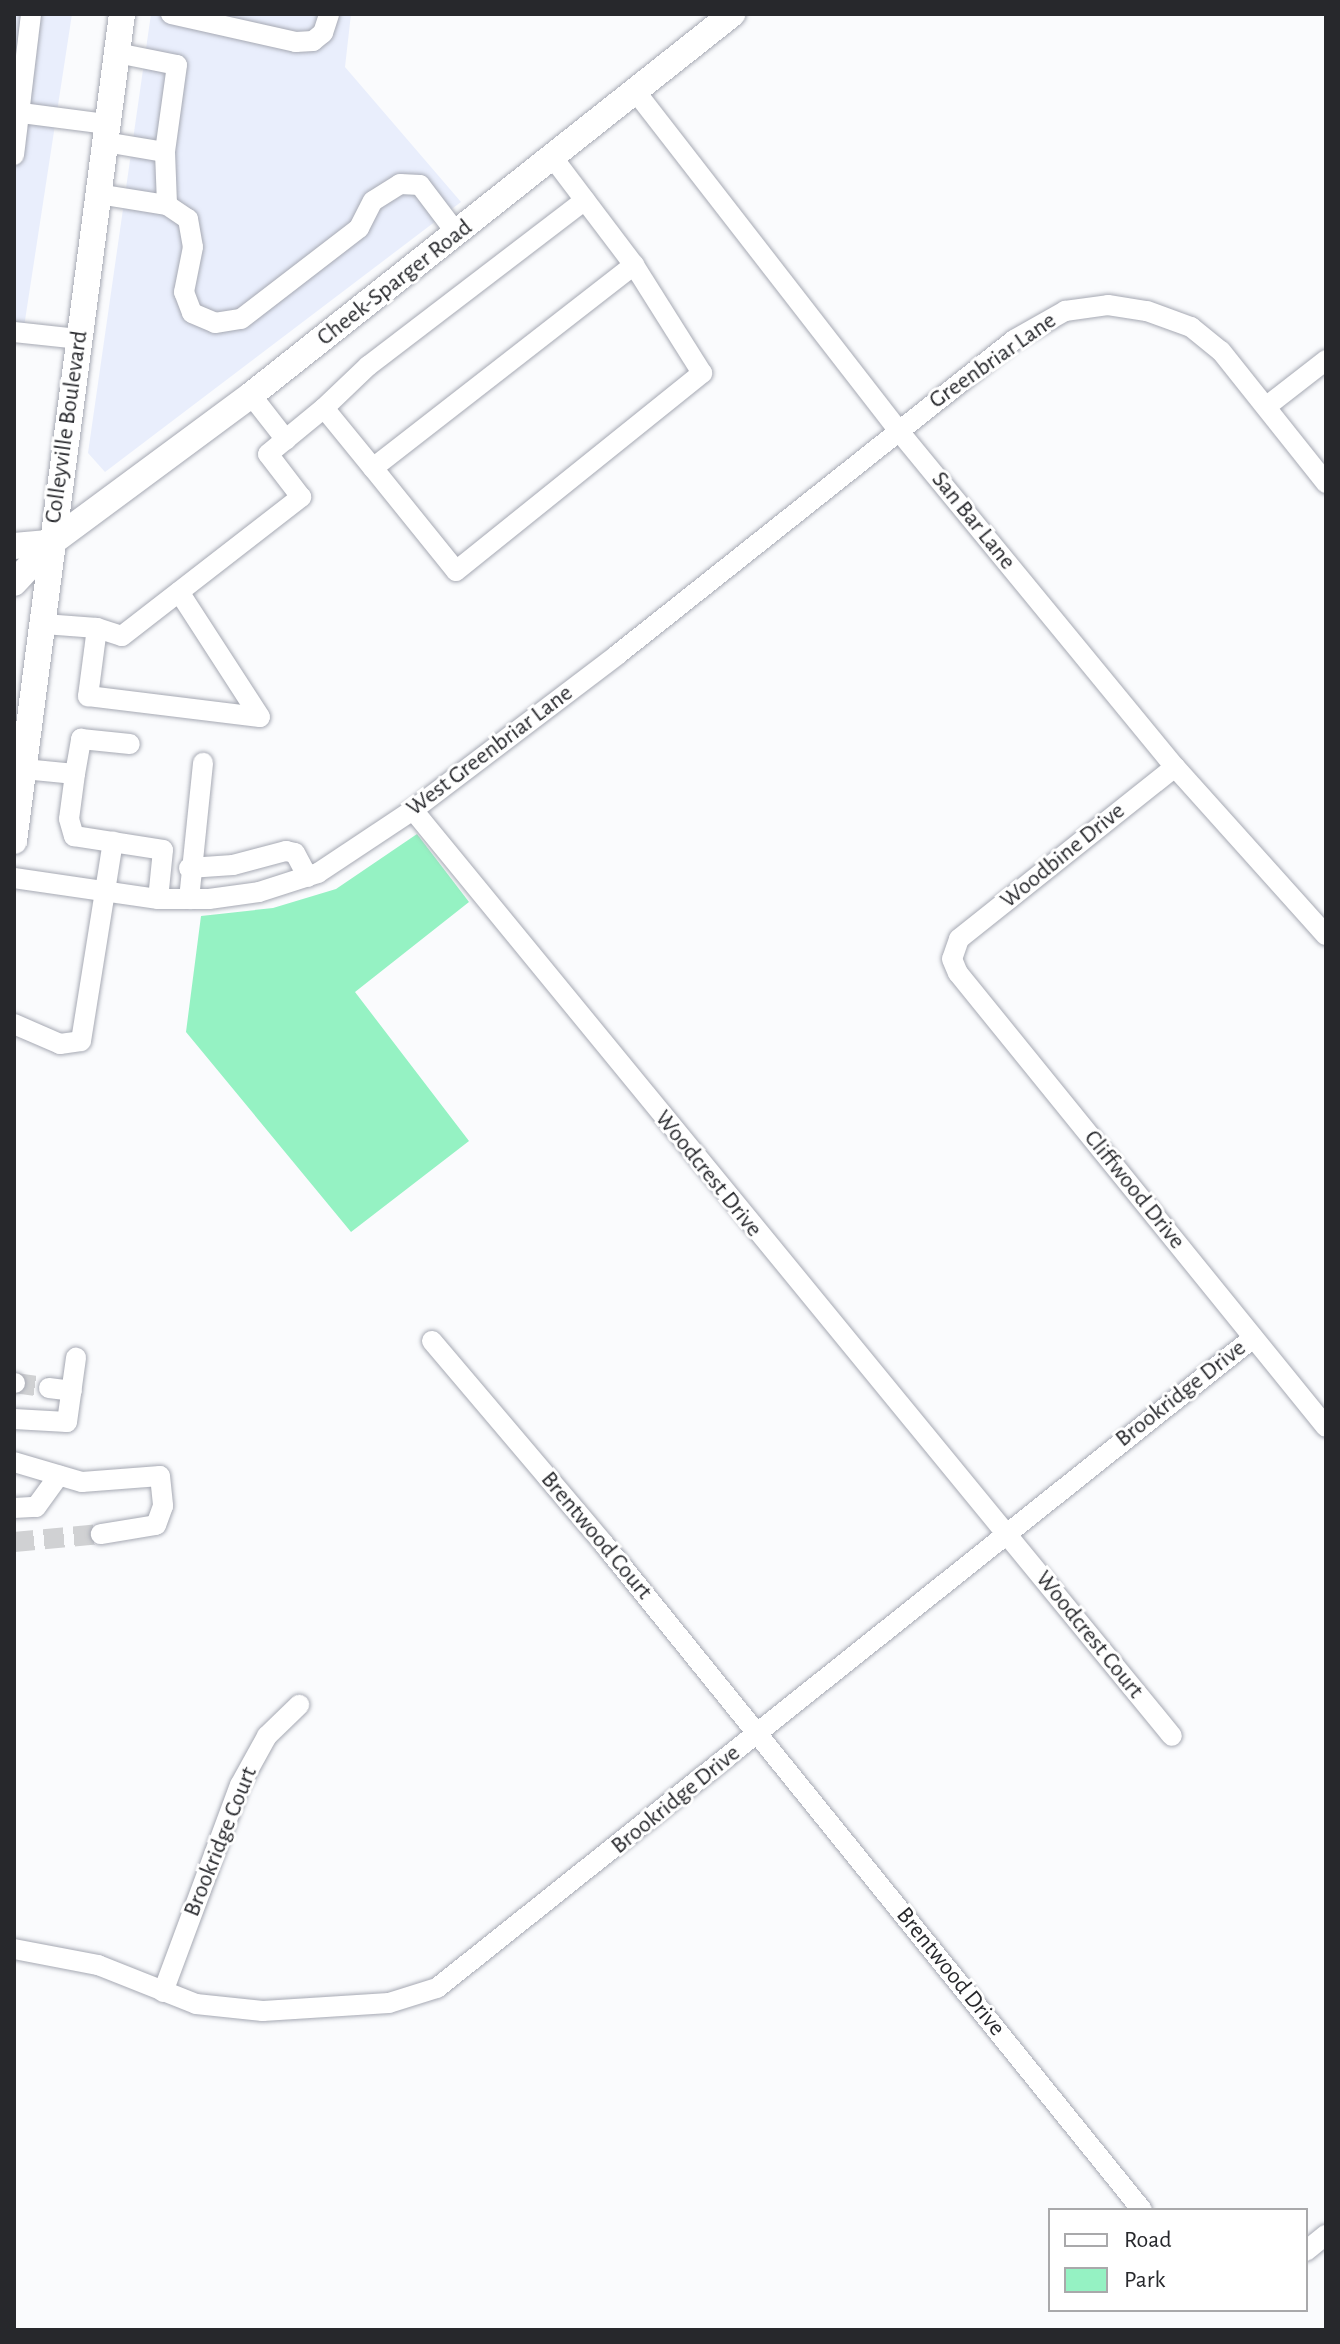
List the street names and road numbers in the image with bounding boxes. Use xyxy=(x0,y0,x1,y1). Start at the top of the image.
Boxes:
street label: Cheek-Sparger Road xyxy=(312,213,478,353)
street label: Greenbriar Lane xyxy=(924,307,1062,415)
street label: Colleyville Boulevard xyxy=(39,329,95,525)
street label: San Bar Lane xyxy=(925,466,1021,576)
street label: West Greenbriar Lane xyxy=(401,679,579,823)
street label: Woodbine Drive xyxy=(995,797,1131,915)
street label: Woodcrest Drive xyxy=(648,1105,768,1243)
street label: Cliffwood Drive xyxy=(1077,1125,1191,1255)
street label: Brookridge Drive xyxy=(1110,1334,1252,1454)
street label: Brentwood Court xyxy=(534,1466,658,1606)
street label: Woodcrest Court xyxy=(1029,1565,1149,1705)
street label: Brookridge Drive xyxy=(606,1739,746,1861)
street label: Brookridge Court xyxy=(178,1763,264,1921)
street label: Brentwood Drive xyxy=(889,1902,1011,2042)

